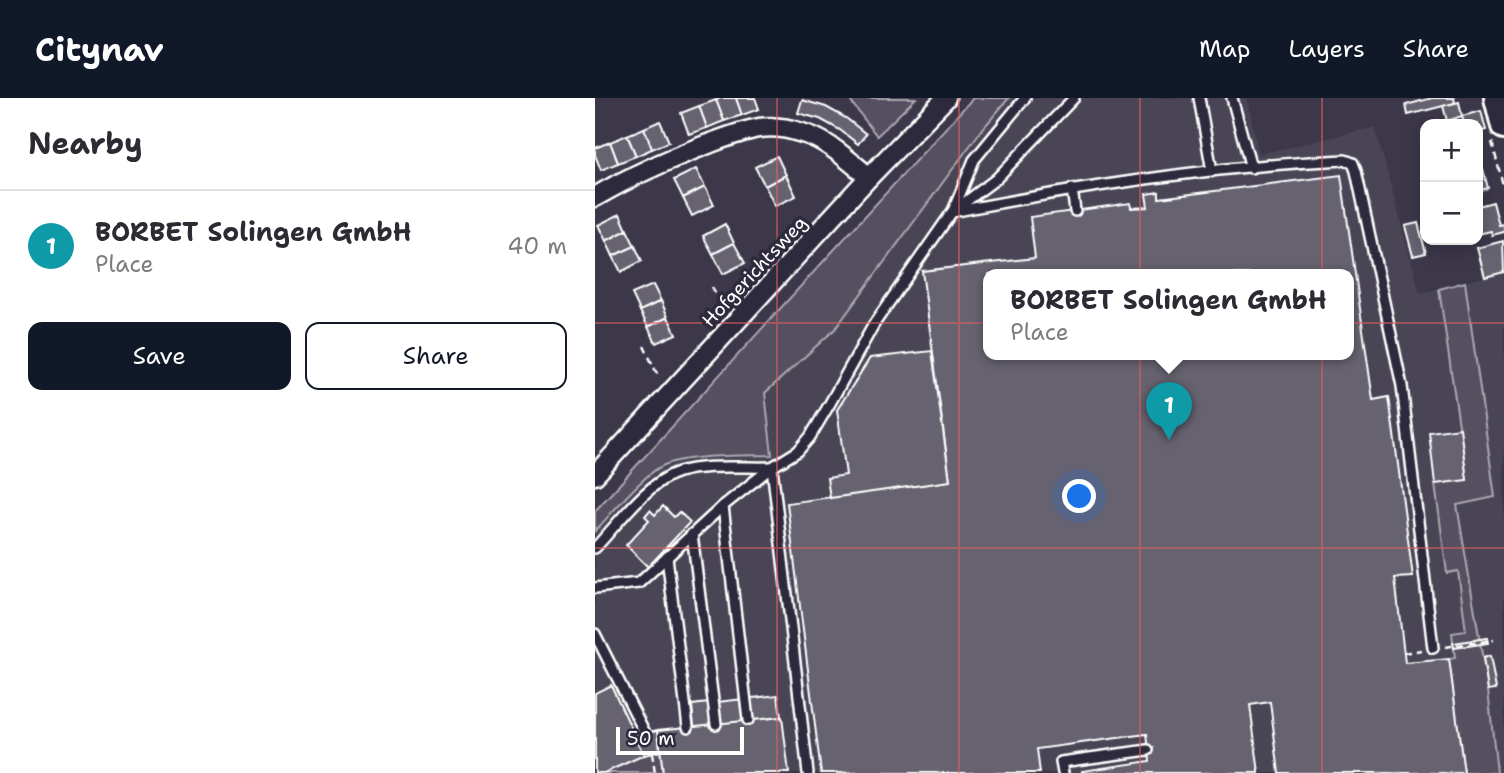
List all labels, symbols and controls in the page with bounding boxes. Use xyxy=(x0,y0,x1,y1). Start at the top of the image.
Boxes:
text: Citynav xyxy=(35,27,164,72)
text: Map xyxy=(1199,33,1250,65)
text: Layers xyxy=(1288,33,1365,65)
text: Share xyxy=(1403,33,1469,65)
map controls xyxy=(1420,119,1483,245)
button: + xyxy=(1420,119,1483,182)
text: Nearby xyxy=(28,123,143,164)
button: − xyxy=(1420,182,1483,245)
street label: Hofgerichtsweg xyxy=(696,210,812,332)
text: BORBET Solingen GmbH xyxy=(95,214,412,249)
text: 1 xyxy=(46,231,56,261)
text: 40 m xyxy=(507,231,567,261)
text: Place xyxy=(95,249,154,279)
popup xyxy=(983,269,1354,360)
text: BORBET Solingen GmbH xyxy=(1010,282,1327,317)
text: Place xyxy=(1010,317,1069,347)
button: Save xyxy=(28,322,291,390)
button: Share xyxy=(305,322,567,390)
pin: 1 xyxy=(1146,382,1192,440)
your location xyxy=(1062,479,1096,513)
scale bar xyxy=(616,724,744,756)
text: 50 m xyxy=(627,726,675,751)

